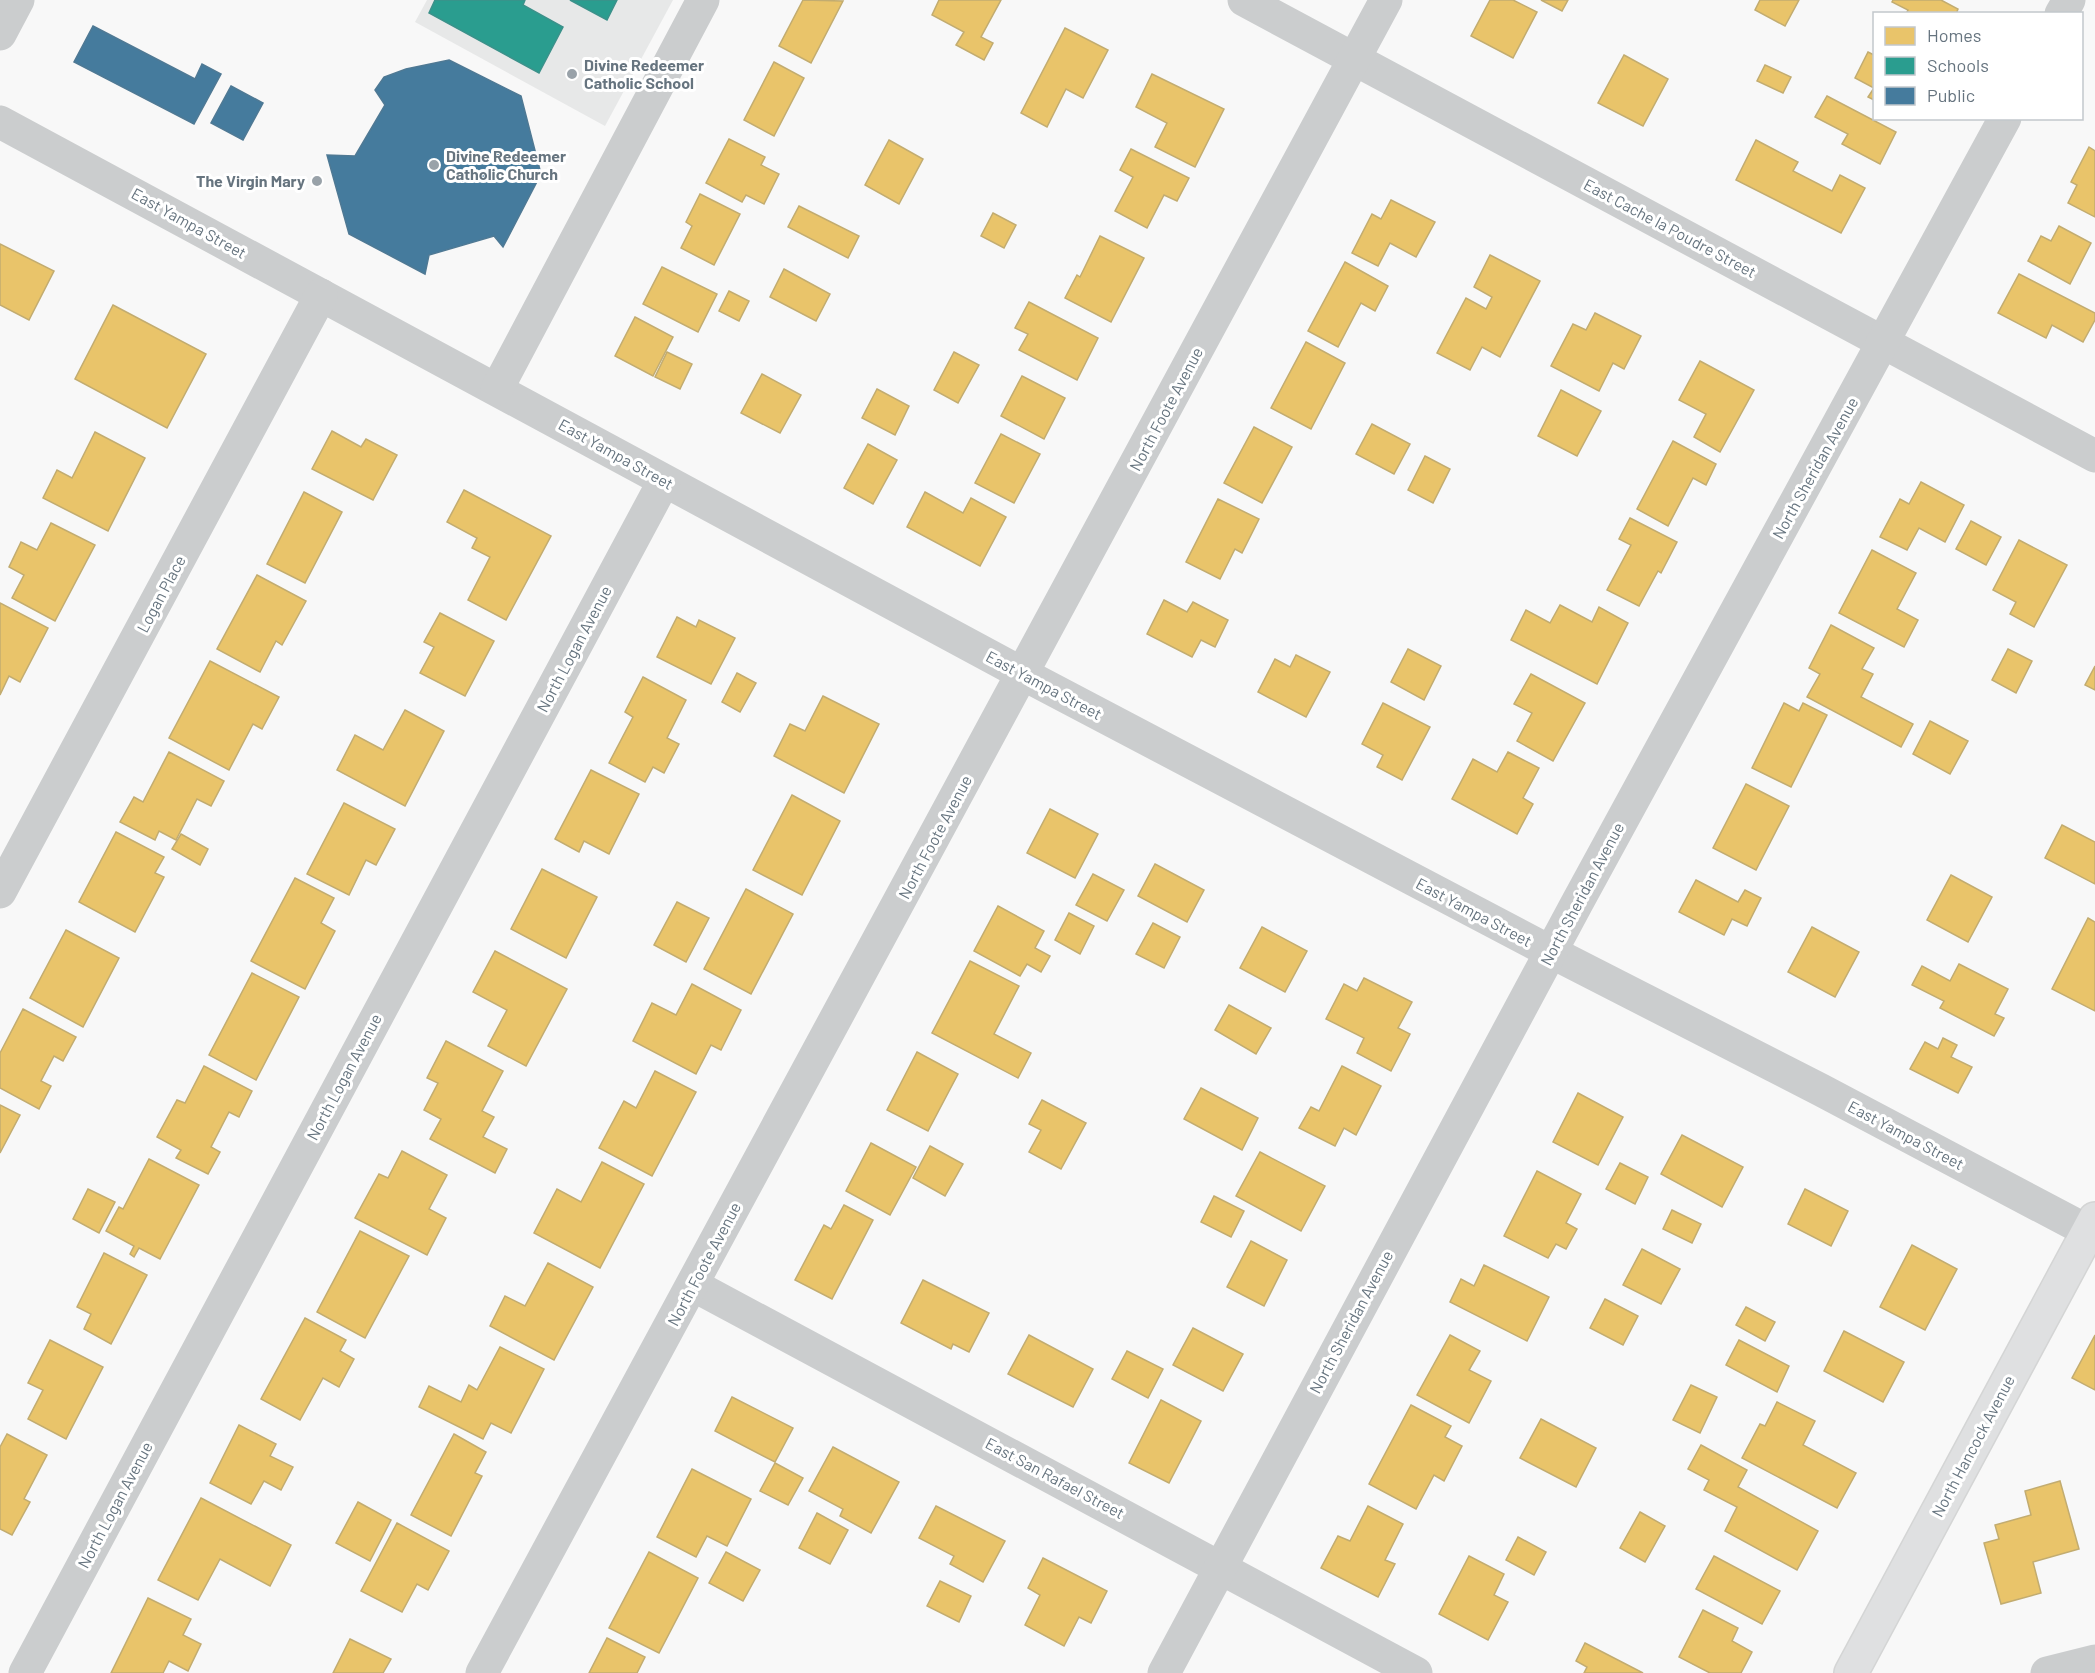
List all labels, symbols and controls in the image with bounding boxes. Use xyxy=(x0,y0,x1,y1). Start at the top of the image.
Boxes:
legend xyxy=(1873,12,2083,120)
text: Homes xyxy=(1927,24,1981,46)
text: Schools xyxy=(1927,54,1989,76)
place label: Divine Redeemer Catholic School xyxy=(584,55,704,92)
marker: Divine Redeemer Catholic School xyxy=(565,67,579,81)
text: Public xyxy=(1927,84,1975,106)
place label: Divine Redeemer Catholic Church xyxy=(446,146,566,183)
marker: Divine Redeemer Catholic Church xyxy=(427,158,441,172)
place label: The Virgin Mary xyxy=(196,171,305,190)
marker: The Virgin Mary xyxy=(310,174,324,188)
street label: East Cache la Poudre Street xyxy=(1581,174,1760,281)
street label: East Yampa Street xyxy=(129,183,250,262)
street label: North Foote Avenue xyxy=(1125,344,1206,474)
street label: North Sheridan Avenue xyxy=(1768,394,1861,542)
street label: East Yampa Street xyxy=(556,414,677,493)
street label: Logan Place xyxy=(132,552,189,636)
street label: North Logan Avenue xyxy=(532,582,615,715)
street label: East Yampa Street xyxy=(983,646,1105,723)
street label: North Foote Avenue xyxy=(894,772,975,902)
street label: North Sheridan Avenue xyxy=(1536,819,1627,968)
street label: East Yampa Street xyxy=(1413,873,1535,950)
street label: North Logan Avenue xyxy=(302,1010,385,1143)
street label: East Yampa Street xyxy=(1845,1096,1967,1173)
street label: North Foote Avenue xyxy=(663,1199,744,1329)
street label: North Sheridan Avenue xyxy=(1305,1247,1396,1396)
street label: North Hancock Avenue xyxy=(1927,1372,2018,1520)
street label: East San Rafael Street xyxy=(983,1433,1128,1522)
street label: North Logan Avenue xyxy=(73,1438,156,1571)

